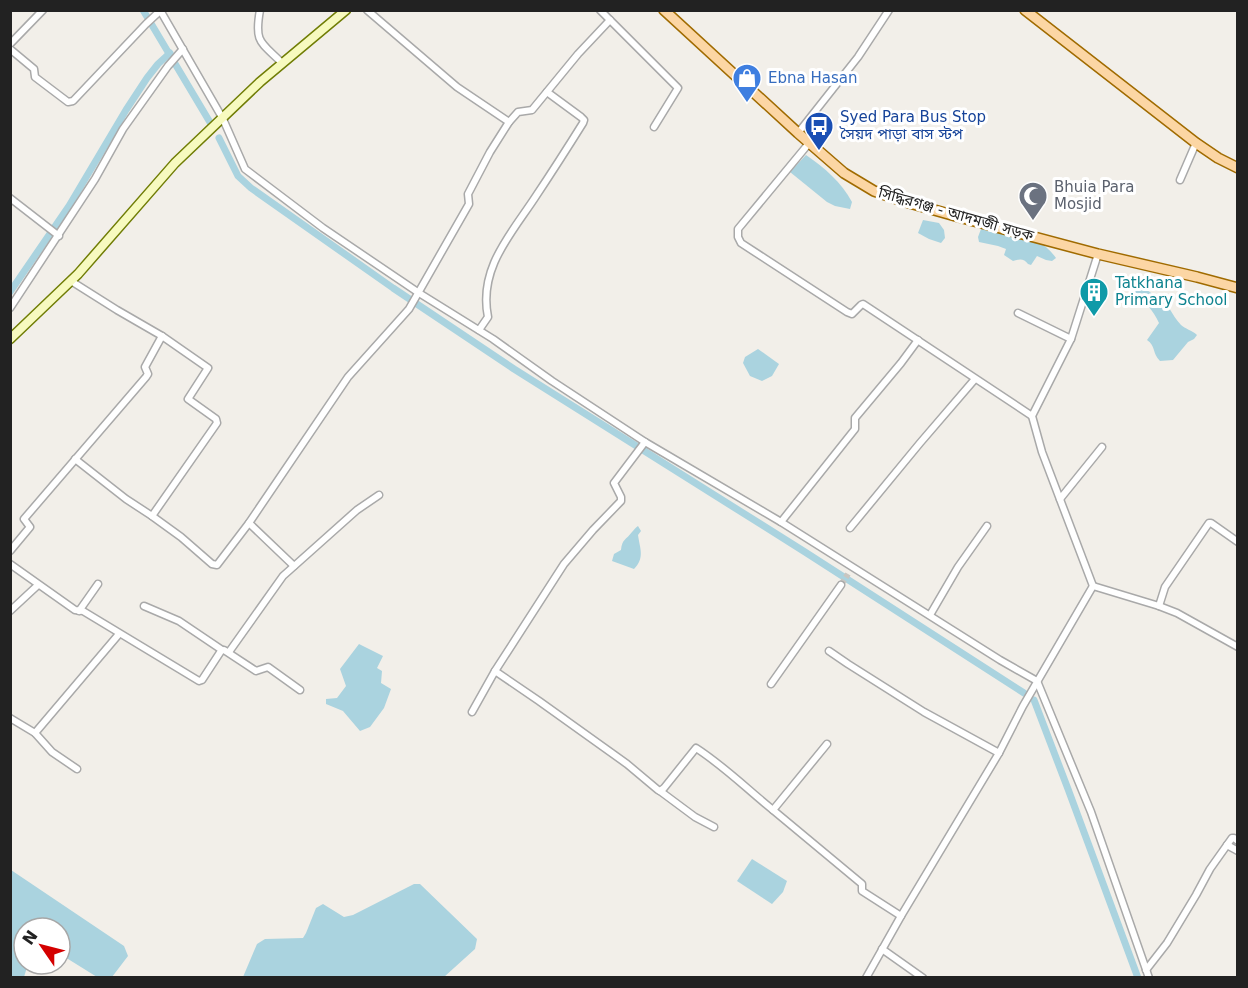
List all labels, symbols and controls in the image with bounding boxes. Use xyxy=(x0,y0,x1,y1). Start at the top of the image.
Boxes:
shop icon: Ebna Hasan xyxy=(731,62,763,104)
place label: Ebna Hasan xyxy=(768,69,857,87)
place label: Syed Para Bus Stop সৈয়দ পাড়া বাস স্টপ xyxy=(839,108,986,143)
bus stop icon: Syed Para Bus Stop সৈয়দ পাড়া বাস স্টপ xyxy=(803,110,835,152)
place label: Bhuia Para Mosjid xyxy=(1054,178,1134,213)
mosque icon: Bhuia Para Mosjid xyxy=(1017,180,1049,222)
street label: সিদ্ধিরগঞ্জ - আদমজী সড়ক xyxy=(875,183,1037,245)
place label: Tatkhana Primary School xyxy=(1114,274,1228,309)
building icon: Tatkhana Primary School xyxy=(1078,276,1110,318)
north arrow xyxy=(12,916,72,976)
text: N xyxy=(19,927,42,949)

